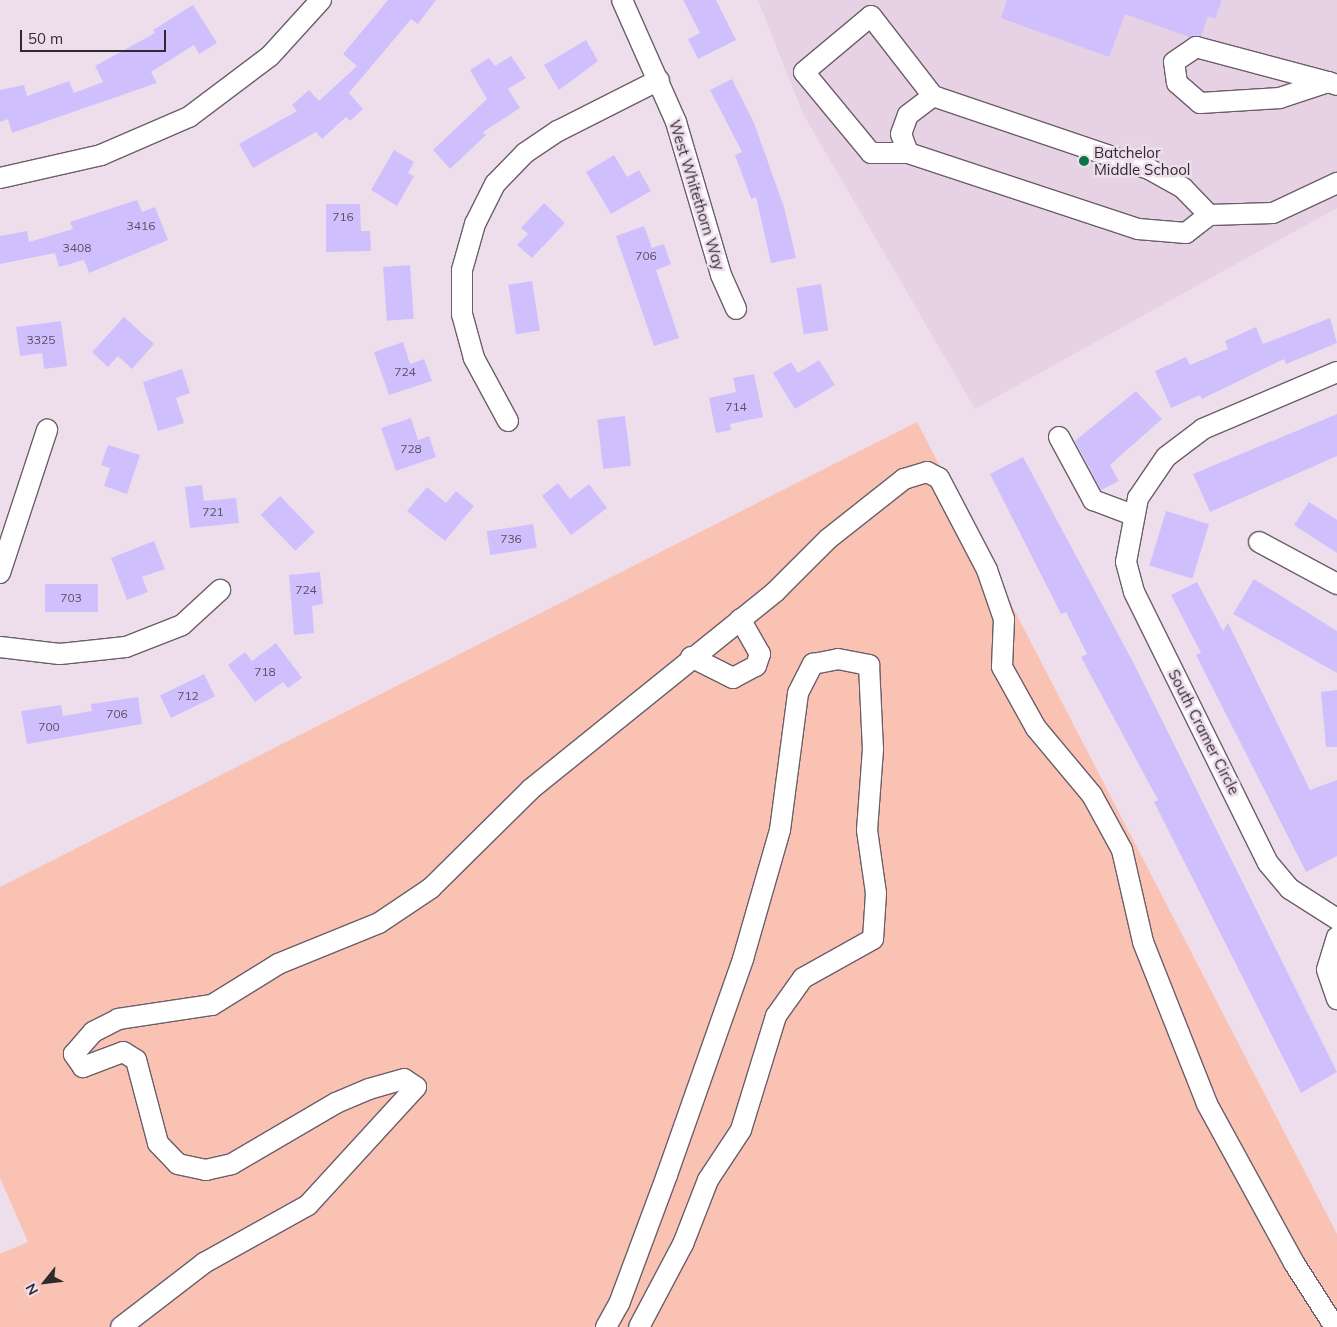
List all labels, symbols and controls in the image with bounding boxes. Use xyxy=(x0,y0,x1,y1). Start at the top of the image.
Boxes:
scale bar xyxy=(22,20,169,52)
text: 50 m xyxy=(28,29,63,48)
street label: West Whitethorn Way xyxy=(666,118,728,272)
place label: Batchelor Middle School xyxy=(1094,143,1190,178)
marker: Batchelor Middle School xyxy=(1078,155,1090,167)
house number: 716 xyxy=(332,210,354,224)
house number: 3416 xyxy=(127,219,155,233)
house number: 3408 xyxy=(63,241,91,255)
house number: 706 xyxy=(635,249,657,263)
house number: 3325 xyxy=(27,333,55,347)
house number: 724 xyxy=(394,365,416,379)
house number: 714 xyxy=(725,400,747,414)
house number: 728 xyxy=(400,442,422,456)
house number: 721 xyxy=(202,505,224,519)
house number: 736 xyxy=(500,532,522,546)
house number: 724 xyxy=(295,583,317,597)
house number: 703 xyxy=(60,591,82,605)
house number: 718 xyxy=(254,665,276,679)
street label: South Cramer Circle xyxy=(1165,666,1243,798)
house number: 712 xyxy=(177,689,199,703)
house number: 706 xyxy=(106,707,128,721)
house number: 700 xyxy=(38,720,60,734)
north arrow xyxy=(20,1257,70,1307)
text: N xyxy=(21,1280,42,1298)

